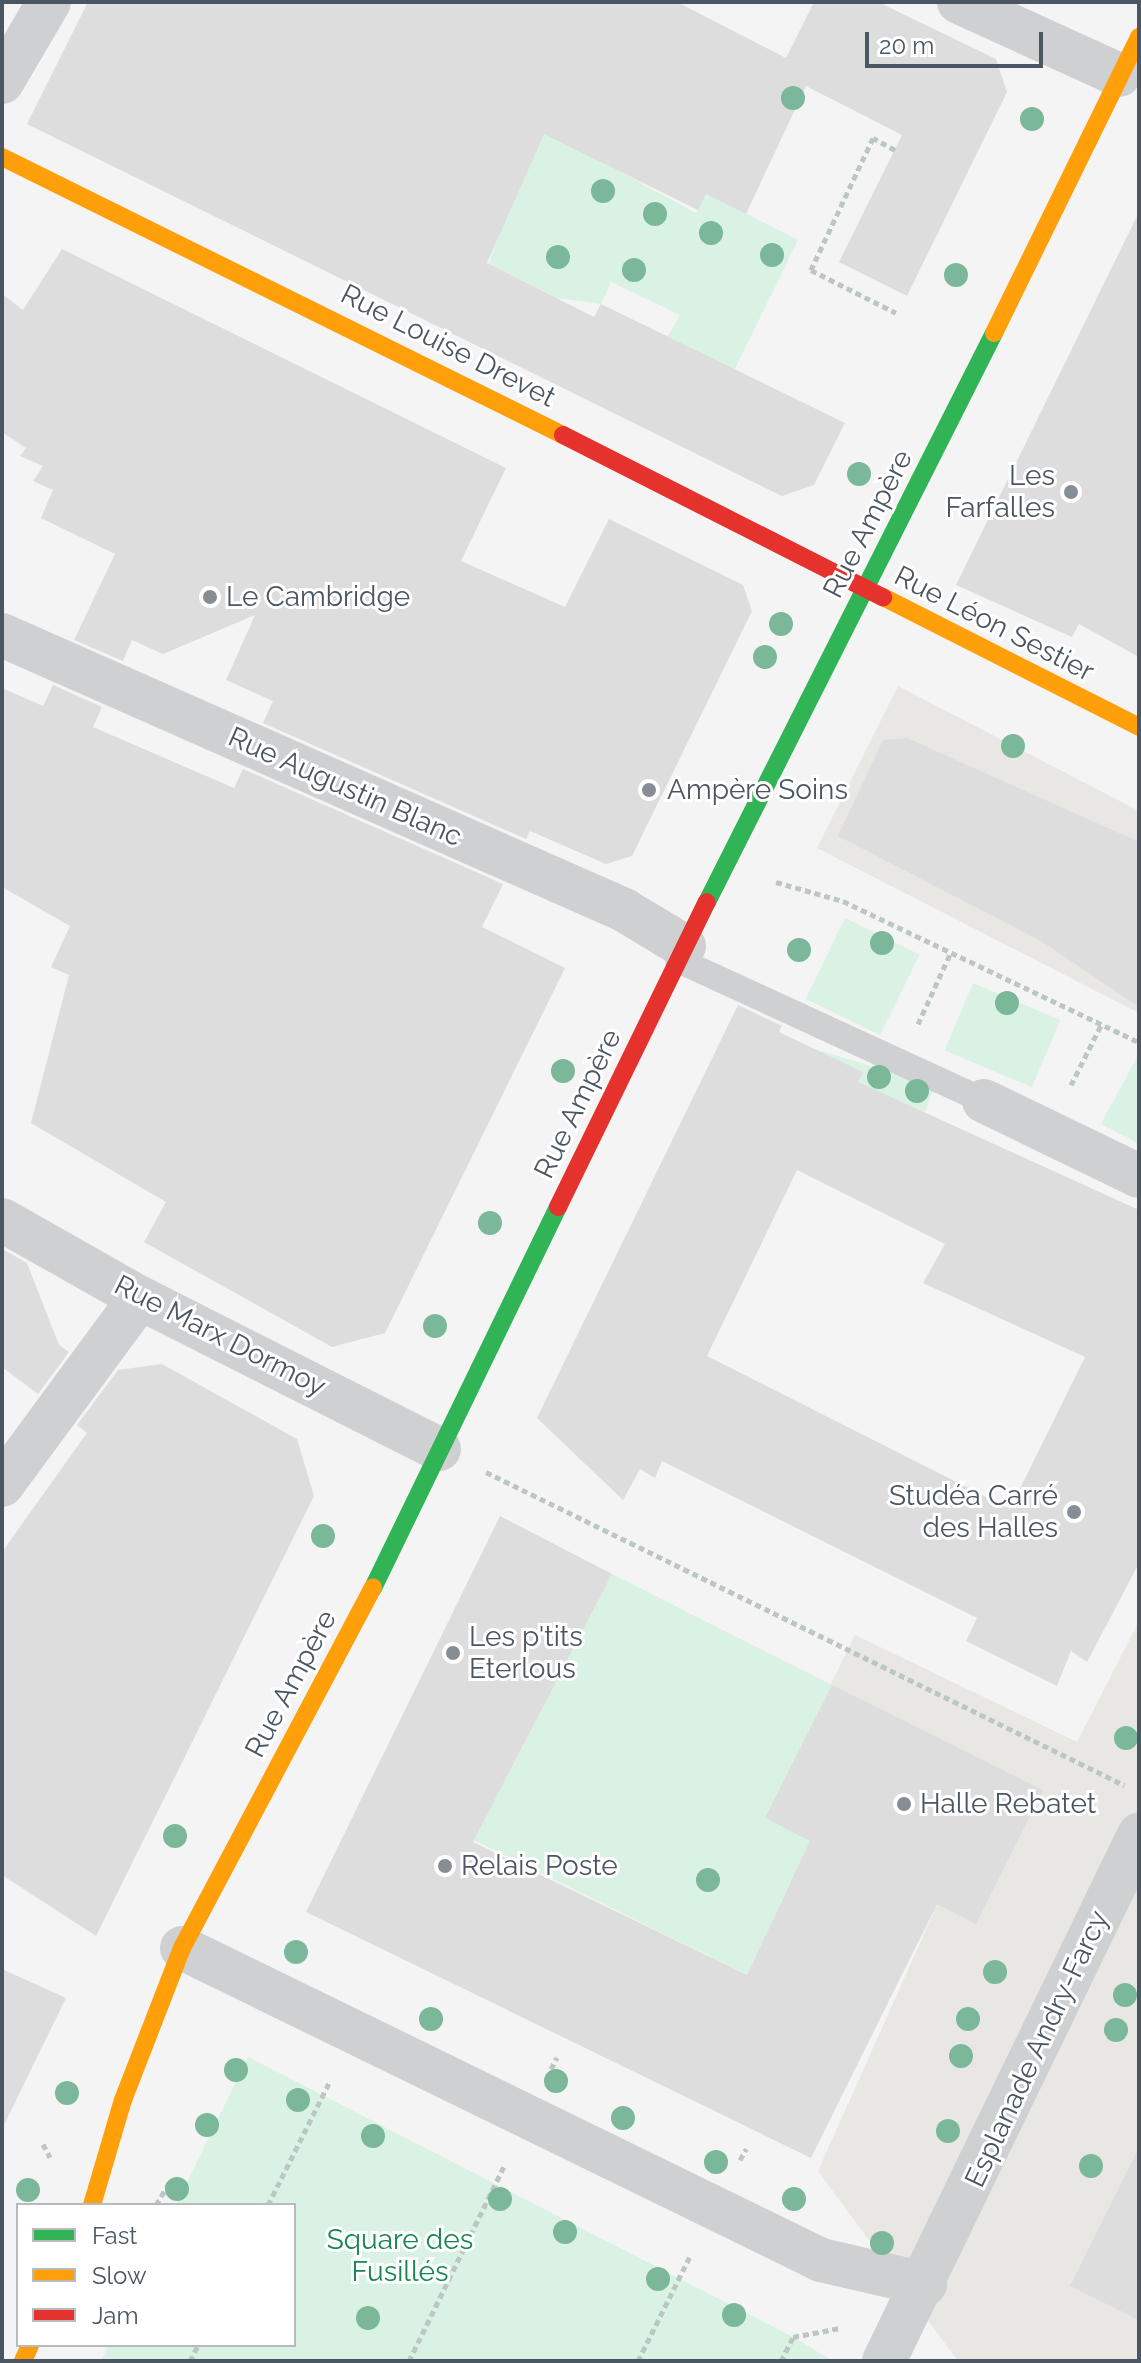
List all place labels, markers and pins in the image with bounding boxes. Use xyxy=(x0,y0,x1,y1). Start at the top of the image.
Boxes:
place label: Les Farfalles xyxy=(946,459,1055,525)
marker: Les Farfalles xyxy=(1062,483,1080,501)
place label: Le Cambridge xyxy=(226,580,410,614)
marker: Le Cambridge xyxy=(201,588,219,606)
place label: Ampère Soins xyxy=(667,773,848,807)
marker: Ampère Soins xyxy=(638,779,660,801)
place label: Studéa Carré des Halles xyxy=(889,1479,1058,1545)
marker: Studéa Carré des Halles xyxy=(1065,1503,1083,1521)
place label: Les p'tits Eterlous xyxy=(469,1620,583,1686)
marker: Les p'tits Eterlous xyxy=(444,1644,462,1662)
place label: Halle Rebatet xyxy=(920,1787,1096,1821)
marker: Halle Rebatet xyxy=(895,1795,913,1813)
place label: Relais Poste xyxy=(461,1849,618,1883)
marker: Relais Poste xyxy=(436,1857,454,1875)

